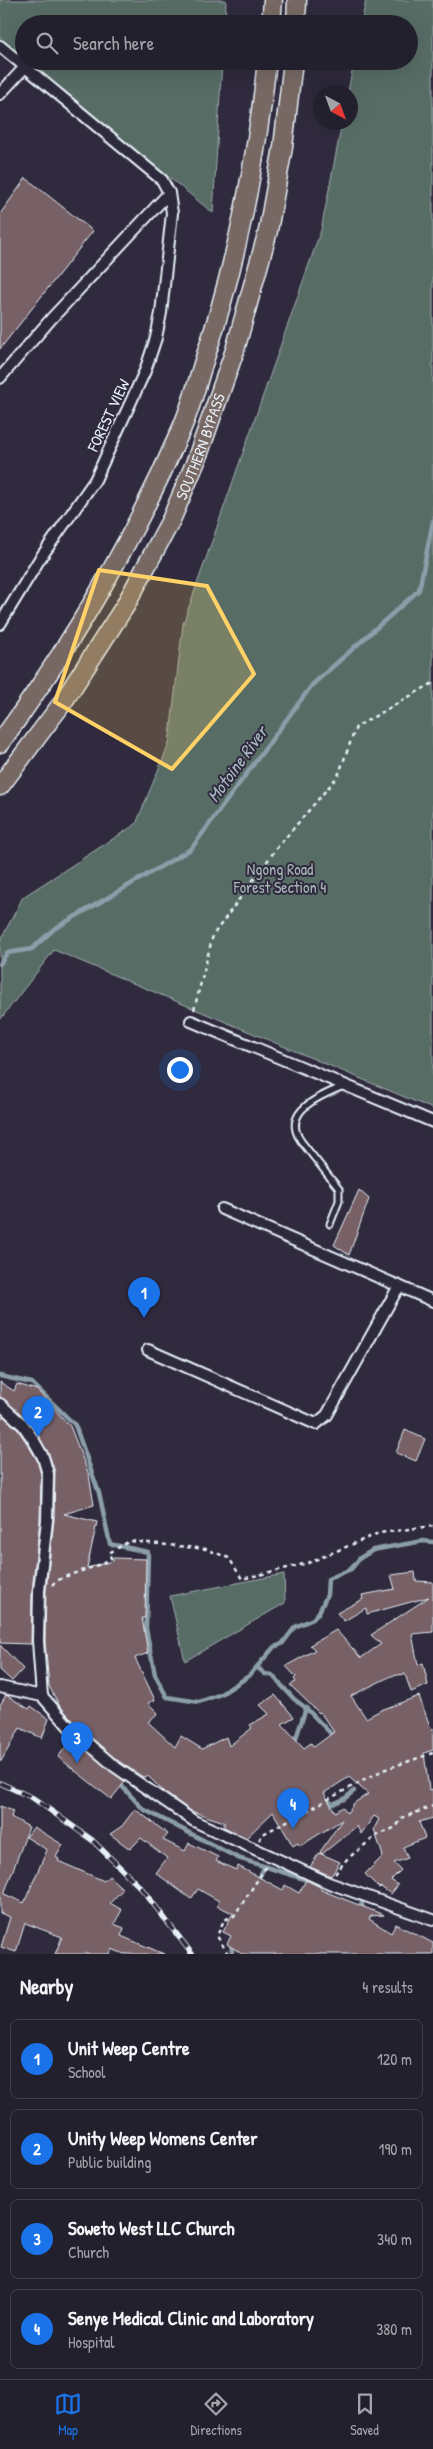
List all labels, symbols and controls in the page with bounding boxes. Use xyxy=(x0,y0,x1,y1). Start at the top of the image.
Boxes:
search box xyxy=(15,15,418,70)
icon: search xyxy=(33,29,61,57)
text: Search here xyxy=(73,30,154,56)
north arrow xyxy=(313,85,358,130)
street label: FOREST VIEW xyxy=(81,375,134,456)
street label: SOUTHERN BYPASS xyxy=(170,390,230,503)
water label: Motoine River xyxy=(201,719,274,807)
park label: Ngong Road Forest Section 4 xyxy=(233,858,326,898)
your location xyxy=(167,1057,193,1083)
pin: 1 xyxy=(128,1277,160,1318)
pin: 2 xyxy=(22,1396,54,1437)
pin: 3 xyxy=(61,1722,93,1763)
pin: 4 xyxy=(277,1788,309,1829)
text: Nearby xyxy=(20,1972,73,2001)
text: 4 results xyxy=(362,1976,413,1998)
text: Unit Weep Centre xyxy=(68,2035,190,2061)
text: 1 xyxy=(34,2048,40,2070)
text: 120 m xyxy=(377,2048,412,2070)
text: School xyxy=(68,2061,105,2083)
text: Unity Weep Womens Center xyxy=(68,2125,258,2151)
text: 2 xyxy=(33,2138,41,2160)
text: 190 m xyxy=(379,2138,412,2160)
text: Public building xyxy=(68,2151,151,2173)
text: Soweto West LLC Church xyxy=(68,2215,234,2241)
text: 3 xyxy=(33,2228,41,2250)
text: 340 m xyxy=(377,2228,412,2250)
text: Church xyxy=(68,2241,109,2263)
text: Senye Medical Clinic and Laboratory xyxy=(68,2305,314,2331)
text: 4 xyxy=(34,2318,40,2340)
text: 380 m xyxy=(376,2318,412,2340)
text: Hospital xyxy=(68,2331,115,2353)
tab: Map xyxy=(54,2390,82,2439)
tab: Directions xyxy=(190,2390,242,2439)
tab: Saved xyxy=(350,2390,379,2439)

